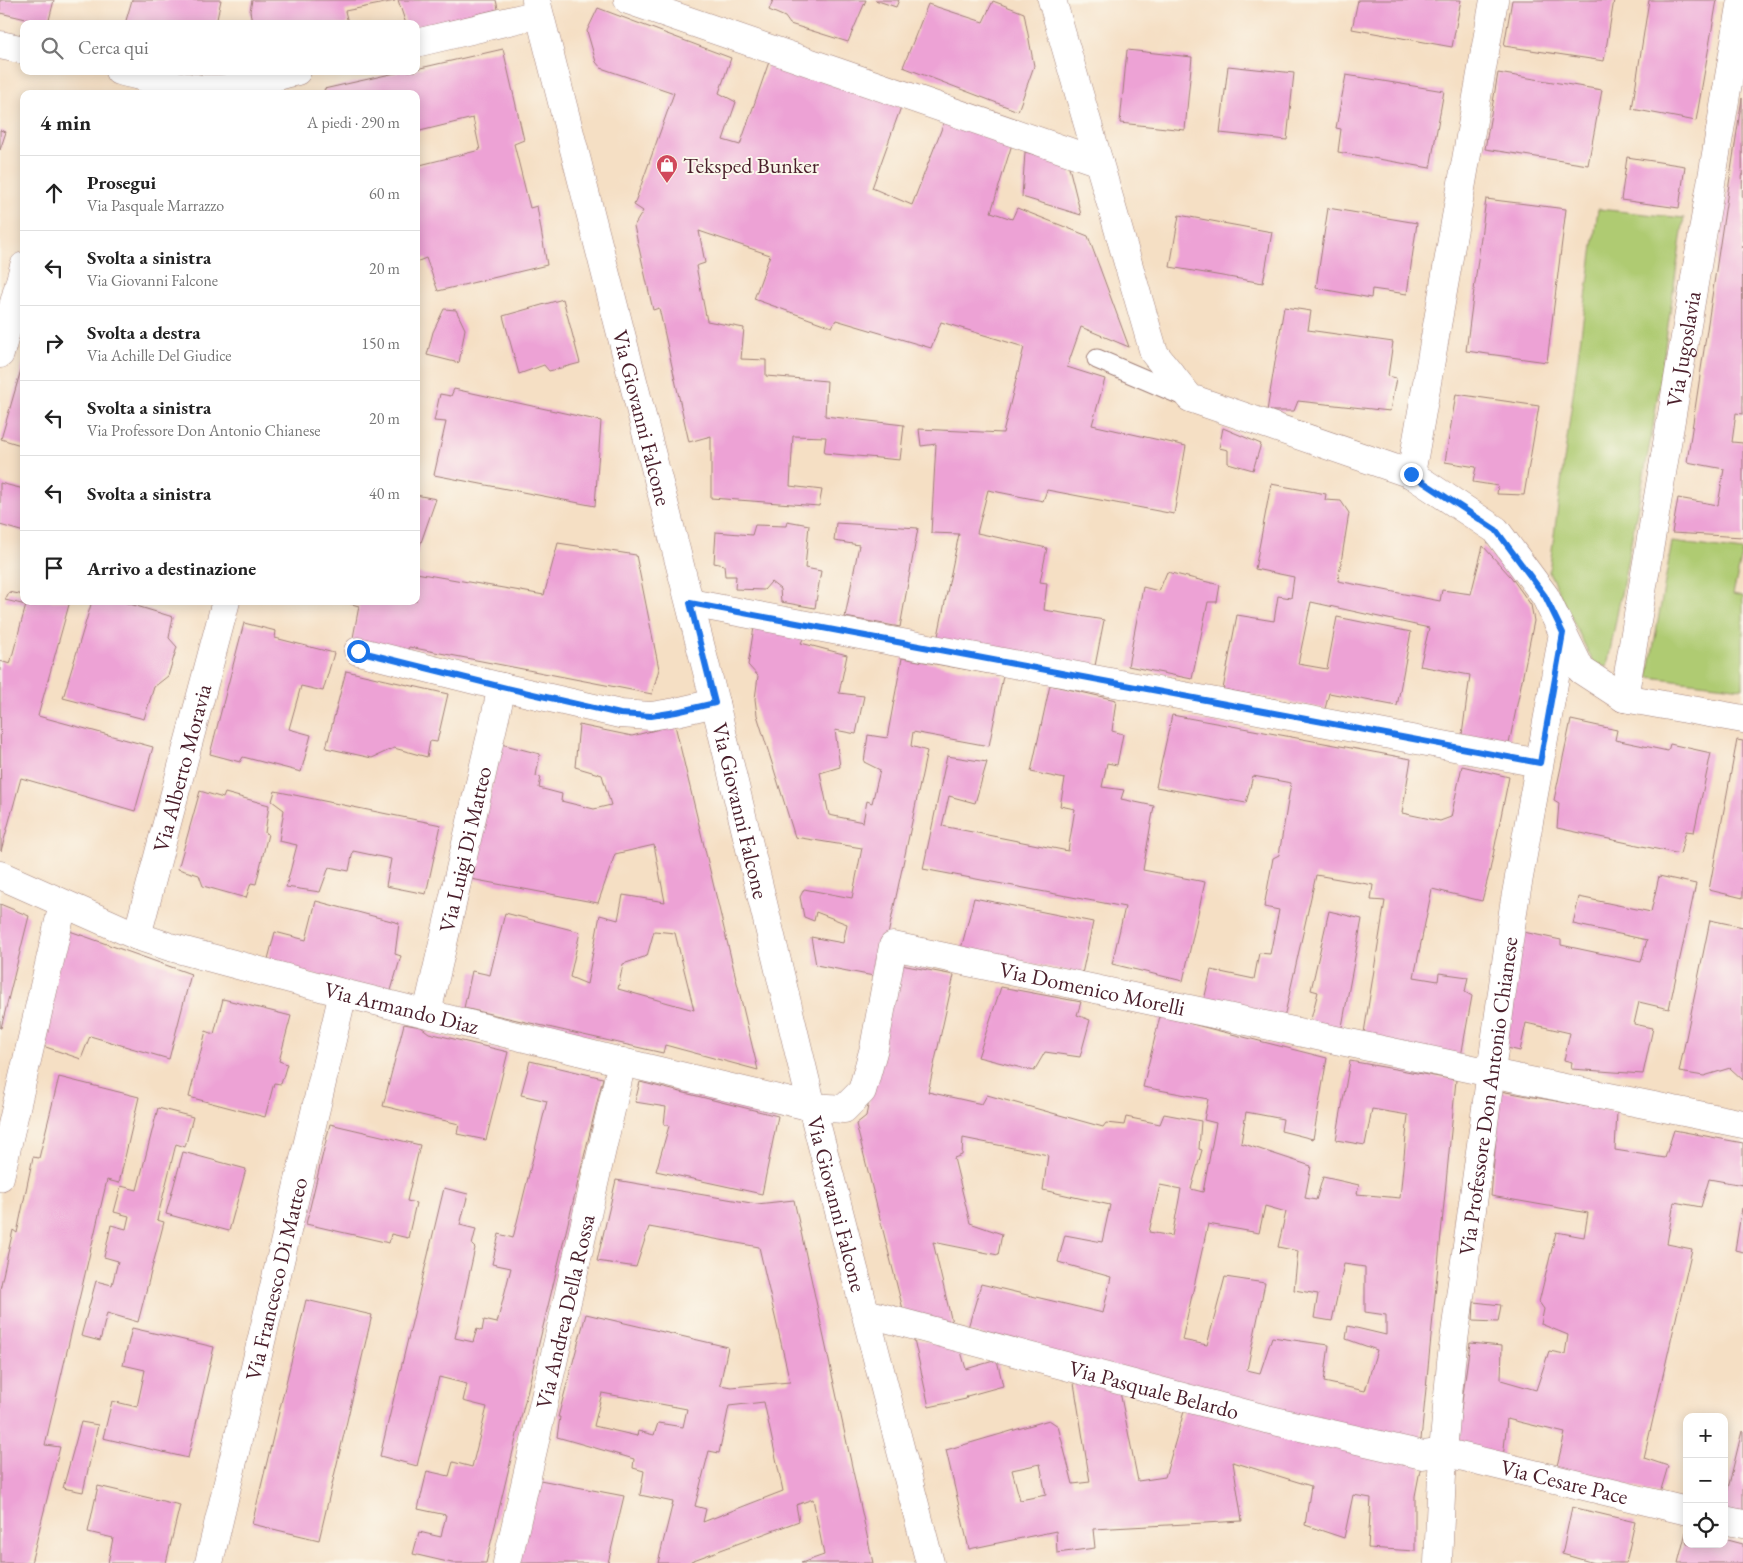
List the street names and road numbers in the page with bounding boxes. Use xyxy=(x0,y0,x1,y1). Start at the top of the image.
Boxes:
street label: Via Jugoslavia xyxy=(1659,289,1708,409)
street label: Via Giovanni Falcone xyxy=(606,327,678,509)
street label: Via Alberto Moravia xyxy=(146,681,218,855)
street label: Via Giovanni Falcone xyxy=(705,720,776,902)
street label: Via Luigi Di Matteo xyxy=(432,763,498,935)
street label: Via Professore Don Antonio Chianese xyxy=(1452,934,1525,1257)
street label: Via Domenico Morelli xyxy=(997,955,1188,1023)
street label: Via Armando Diaz xyxy=(321,975,482,1041)
street label: Via Giovanni Falcone xyxy=(800,1113,873,1295)
street label: Via Francesco Di Matteo xyxy=(238,1174,314,1383)
street label: Via Andrea Della Rossa xyxy=(529,1211,602,1412)
street label: Via Pasquale Belardo xyxy=(1066,1353,1242,1426)
street label: Via Cesare Pace xyxy=(1498,1452,1631,1511)

